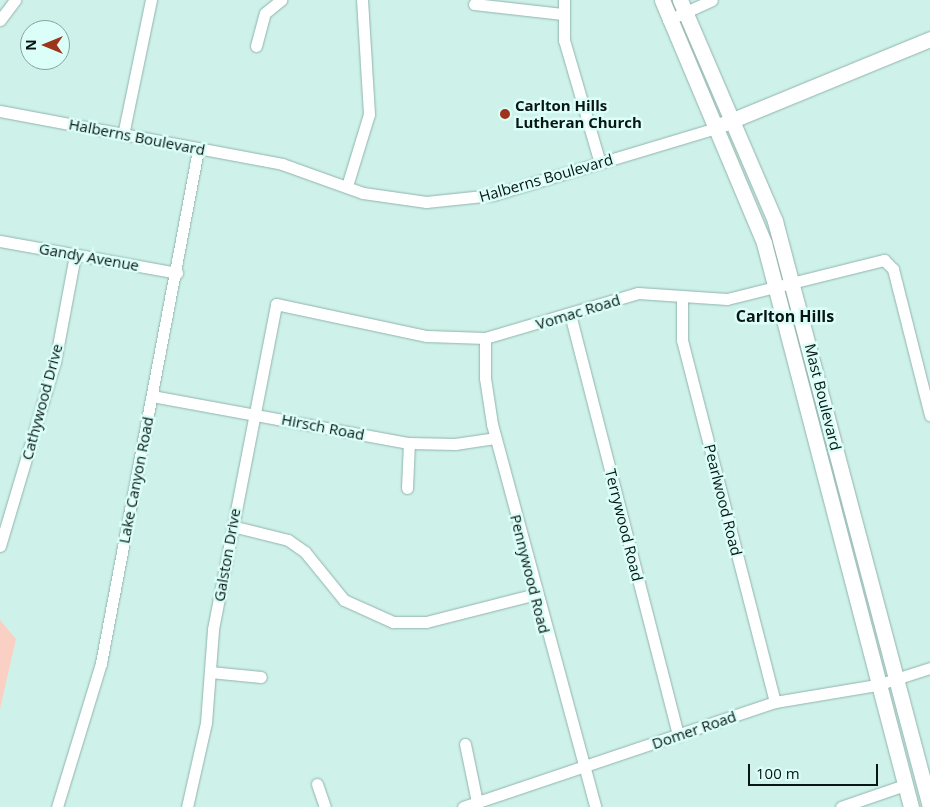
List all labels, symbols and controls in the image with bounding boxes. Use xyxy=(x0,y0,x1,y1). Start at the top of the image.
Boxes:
north arrow xyxy=(20,20,70,70)
text: N xyxy=(21,39,40,51)
place label: Carlton Hills Lutheran Church xyxy=(515,96,642,131)
marker: Carlton Hills Lutheran Church xyxy=(499,108,511,120)
street label: Halberns Boulevard xyxy=(67,115,207,159)
street label: Halberns Boulevard xyxy=(477,150,615,206)
street label: Gandy Avenue xyxy=(38,239,140,275)
street label: Vomac Road xyxy=(534,291,622,333)
district label: Carlton Hills xyxy=(736,306,834,326)
street label: Cathywood Drive xyxy=(18,342,66,462)
street label: Mast Boulevard xyxy=(801,342,845,452)
street label: Hirsch Road xyxy=(280,410,366,444)
street label: Lake Canyon Road xyxy=(115,415,157,545)
street label: Pearlwood Road xyxy=(700,442,746,558)
street label: Terrywood Road xyxy=(601,467,647,583)
street label: Galston Drive xyxy=(210,507,244,603)
street label: Pennywood Road xyxy=(507,513,553,635)
street label: Domer Road xyxy=(649,707,739,753)
scale bar xyxy=(750,754,880,786)
text: 100 m xyxy=(756,763,800,783)

